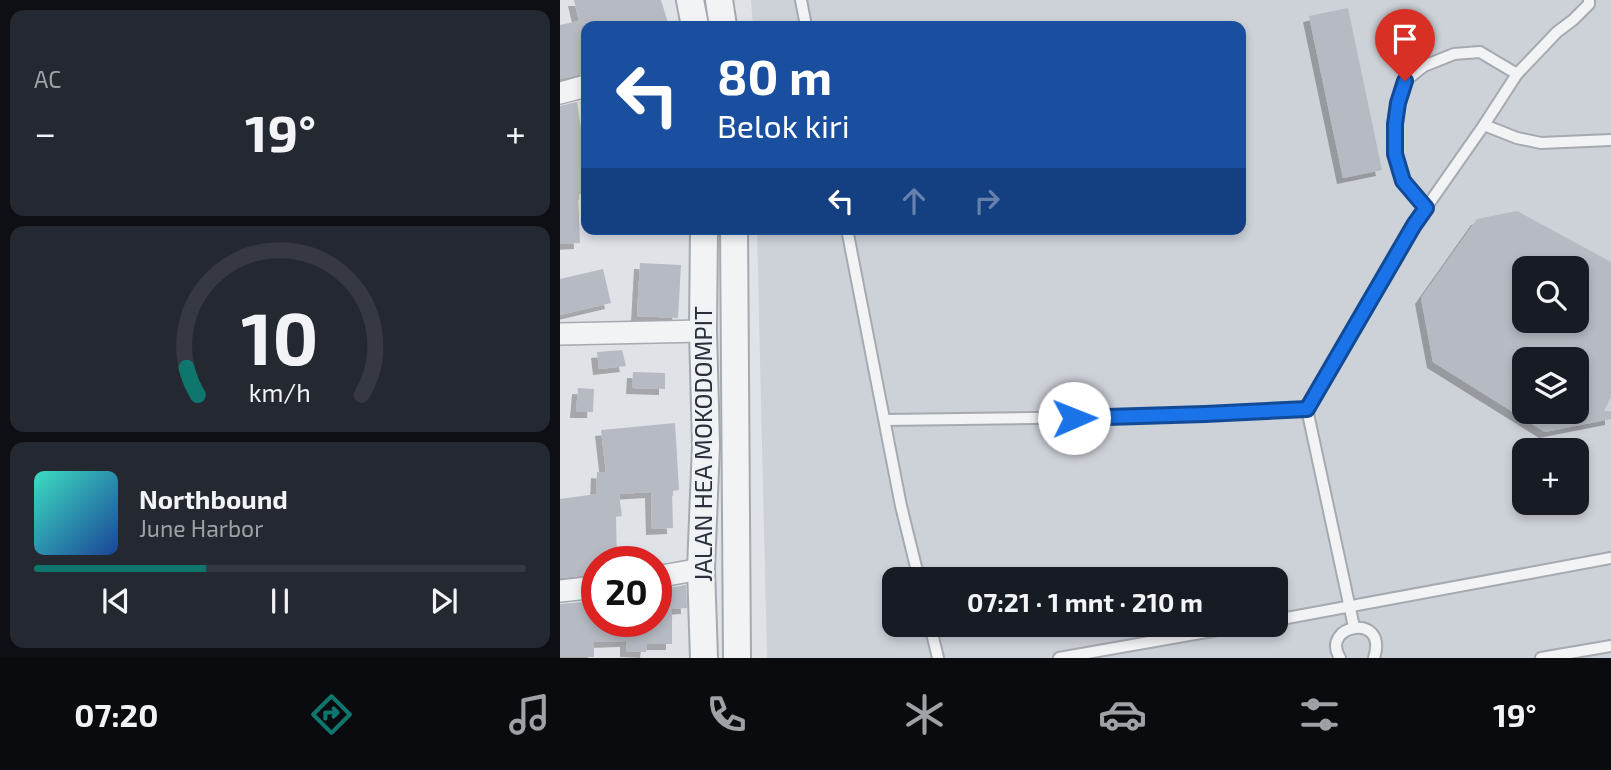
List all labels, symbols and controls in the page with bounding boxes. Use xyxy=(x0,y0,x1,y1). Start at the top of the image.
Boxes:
pin xyxy=(1375,9,1435,81)
icon: arrive xyxy=(1386,20,1424,58)
text: 80 m xyxy=(717,46,832,105)
icon: left xyxy=(602,49,693,140)
text: AC xyxy=(34,65,61,93)
text: 19° xyxy=(245,100,316,162)
text: Belok kiri xyxy=(717,106,850,144)
text: − xyxy=(34,109,56,155)
text: + xyxy=(505,109,526,155)
icon: left xyxy=(822,182,860,220)
icon: ahead xyxy=(895,182,933,220)
icon: right xyxy=(968,182,1006,220)
map controls xyxy=(1512,256,1589,515)
button: search xyxy=(1512,256,1589,333)
text: 10 xyxy=(241,292,319,380)
street label: JALAN HEA MOKODOMPIT xyxy=(688,306,717,582)
button: layers xyxy=(1512,347,1589,424)
text: km/h xyxy=(249,377,311,407)
position arrow xyxy=(1037,381,1111,455)
button: + xyxy=(1512,438,1589,515)
text: Northbound xyxy=(139,483,288,514)
text: June Harbor xyxy=(139,514,263,542)
speed limit sign: 20 xyxy=(581,546,672,637)
icon: previous xyxy=(97,582,135,620)
icon: pause xyxy=(261,582,299,620)
icon: next xyxy=(425,582,463,620)
text: 07:21 · 1 mnt · 210 m xyxy=(967,586,1203,617)
icon: directions xyxy=(307,690,356,739)
icon: music xyxy=(505,690,554,739)
icon: phone xyxy=(702,690,751,739)
icon: climate xyxy=(900,690,949,739)
icon: car xyxy=(1098,690,1147,739)
icon: filters xyxy=(1295,690,1344,739)
text: 07:20 xyxy=(74,695,158,733)
text: 19° xyxy=(1493,695,1537,733)

